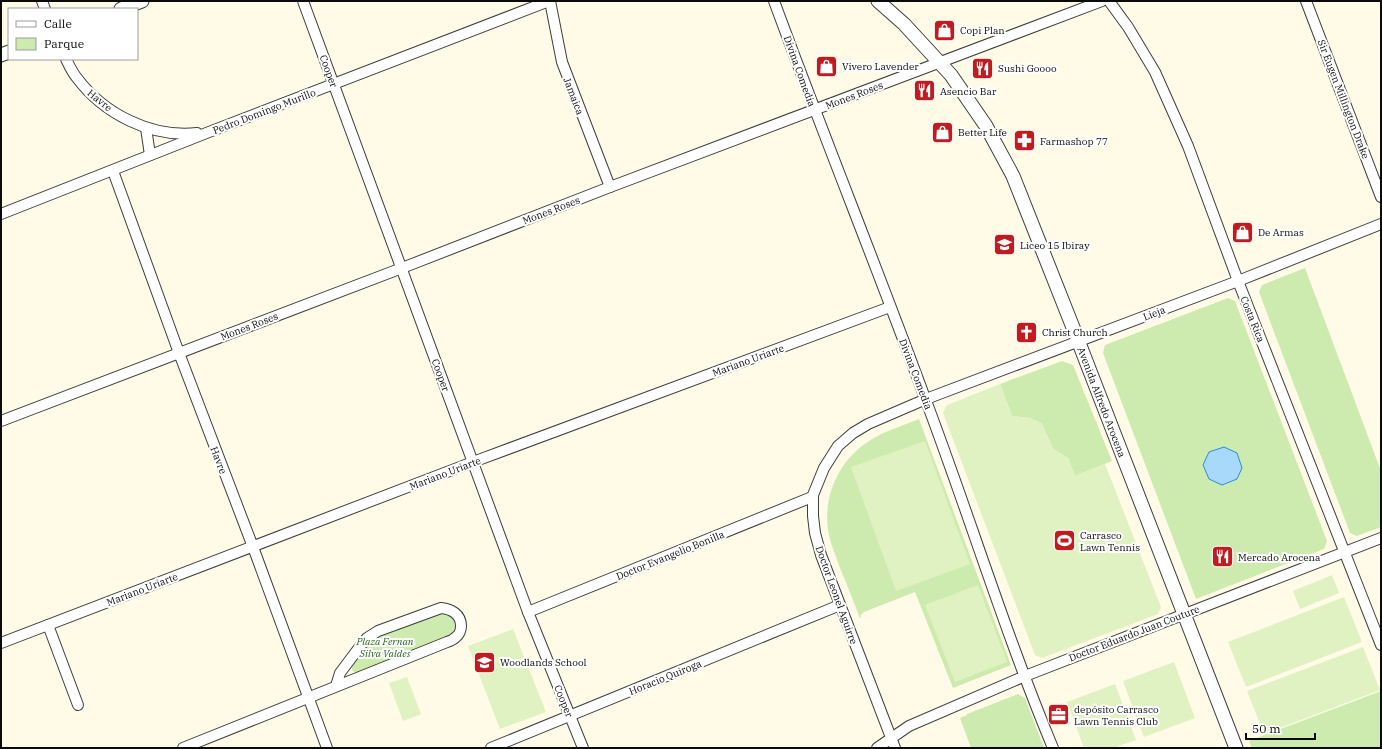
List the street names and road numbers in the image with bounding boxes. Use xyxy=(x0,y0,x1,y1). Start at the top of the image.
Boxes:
street label: Divina Comedia xyxy=(781,34,819,109)
street label: Sir Eugen Millington Drake xyxy=(1315,38,1372,161)
street label: Cooper xyxy=(317,53,341,90)
street label: Jamaica xyxy=(561,76,587,117)
street label: Mones Roses xyxy=(824,78,885,112)
street label: Havre xyxy=(85,86,115,114)
street label: Pedro Domingo Murillo xyxy=(211,86,318,137)
street label: Mones Roses xyxy=(521,193,582,227)
street label: Costa Rica xyxy=(1237,294,1268,345)
street label: Lieja xyxy=(1141,303,1168,324)
street label: Mones Roses xyxy=(219,309,280,343)
street label: Divina Comedia xyxy=(896,337,935,412)
street label: Mariano Uriarte xyxy=(711,341,786,379)
street label: Avenida Alfredo Arocena xyxy=(1074,345,1129,460)
street label: Cooper xyxy=(429,357,453,394)
street label: Havre xyxy=(207,445,230,476)
street label: Mariano Uriarte xyxy=(408,454,483,493)
street label: Doctor Evangelio Bonilla xyxy=(614,528,727,583)
street label: Doctor Leonel Aguirre xyxy=(813,544,860,646)
street label: Mariano Uriarte xyxy=(105,570,180,609)
street label: Doctor Eduardo Juan Couture xyxy=(1067,602,1201,664)
street label: Horacio Quiroga xyxy=(627,657,704,698)
street label: Cooper xyxy=(551,683,576,720)

